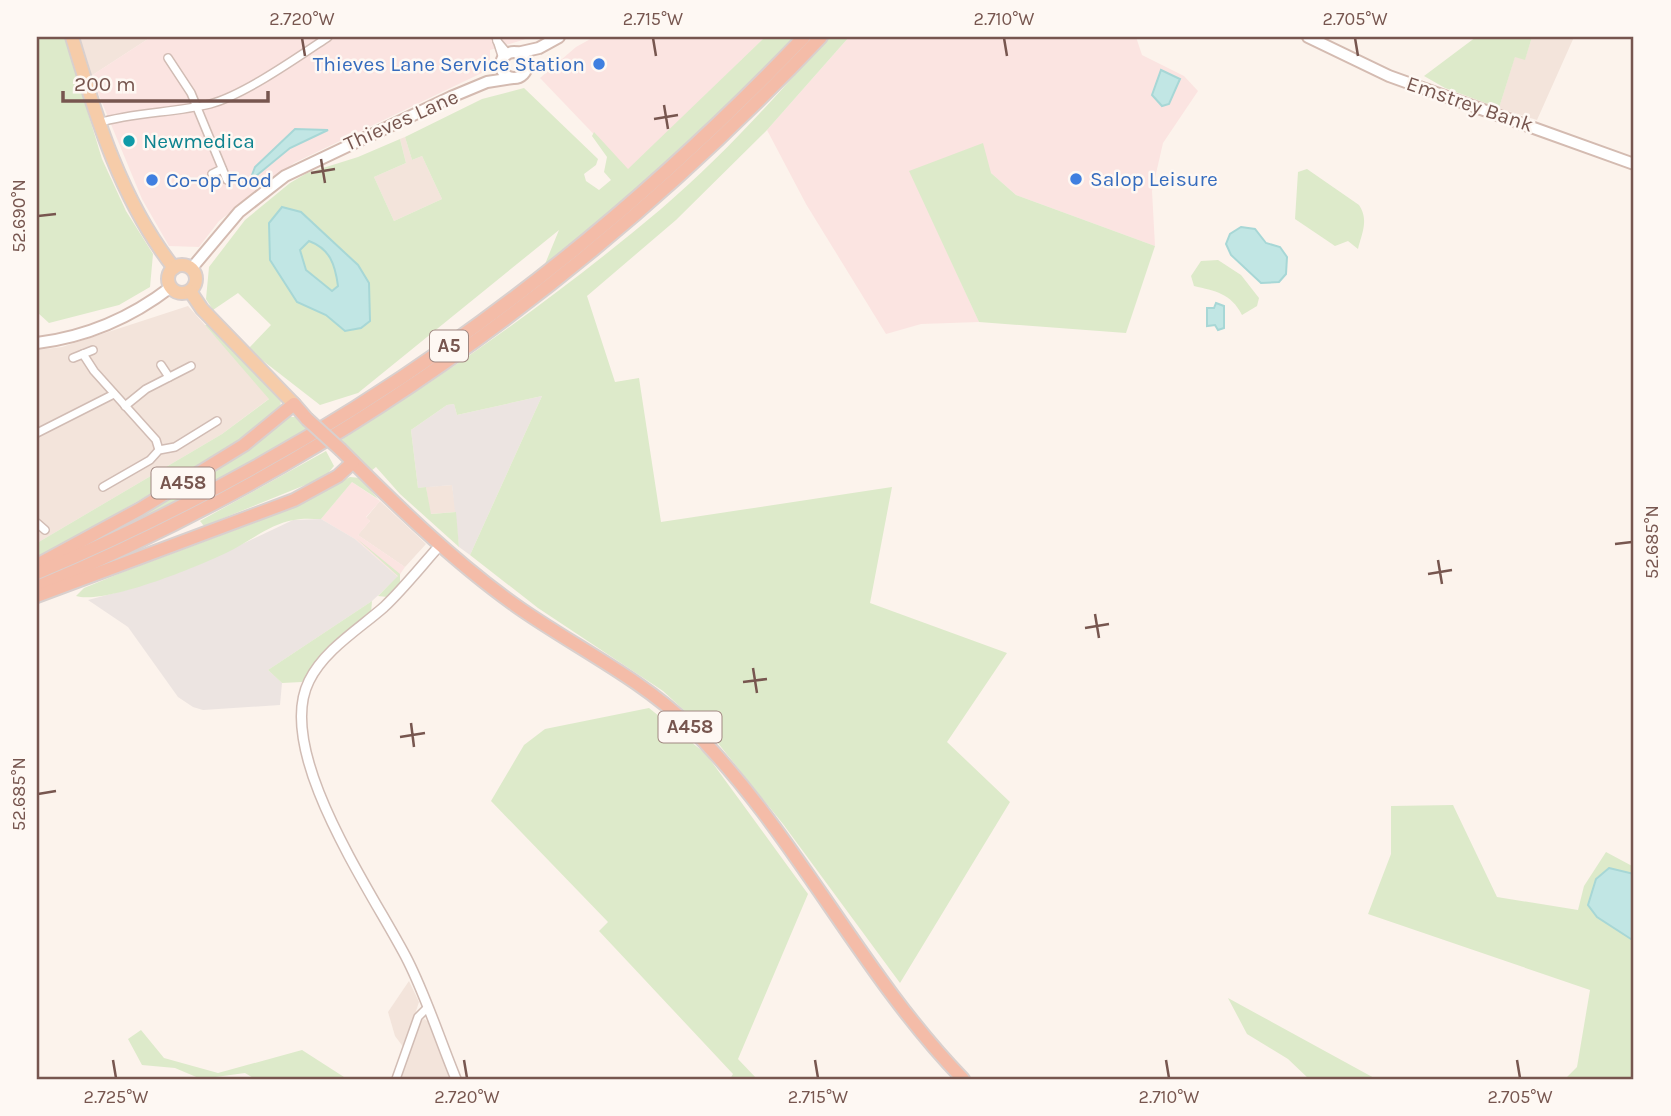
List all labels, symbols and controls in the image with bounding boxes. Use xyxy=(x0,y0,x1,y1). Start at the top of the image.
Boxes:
text: 2.720°W xyxy=(269,8,335,30)
text: 2.715°W xyxy=(623,8,683,30)
text: 2.710°W xyxy=(974,8,1034,30)
text: 2.705°W xyxy=(1322,8,1388,30)
place label: Thieves Lane Service Station xyxy=(313,52,585,76)
marker: Thieves Lane Service Station xyxy=(591,56,607,72)
scale bar xyxy=(63,60,268,104)
street label: Emstrey Bank xyxy=(1403,71,1537,137)
text: 200 m xyxy=(74,72,136,96)
street label: Thieves Lane xyxy=(340,84,462,156)
place label: Newmedica xyxy=(143,129,255,153)
marker: Newmedica xyxy=(121,133,137,149)
place label: Salop Leisure xyxy=(1090,167,1218,191)
place label: Co-op Food xyxy=(166,168,272,192)
marker: Salop Leisure xyxy=(1068,171,1084,187)
marker: Co-op Food xyxy=(144,172,160,188)
text: 52.690°N xyxy=(8,179,30,253)
road number: A5 xyxy=(430,330,468,362)
road number: A458 xyxy=(152,468,214,498)
text: 52.685°N xyxy=(1641,505,1663,579)
road number: A458 xyxy=(658,712,722,742)
text: 52.685°N xyxy=(8,757,30,831)
text: 2.725°W xyxy=(84,1086,148,1108)
text: 2.720°W xyxy=(434,1086,500,1108)
text: 2.715°W xyxy=(788,1086,848,1108)
text: 2.710°W xyxy=(1139,1086,1199,1108)
text: 2.705°W xyxy=(1487,1086,1553,1108)

